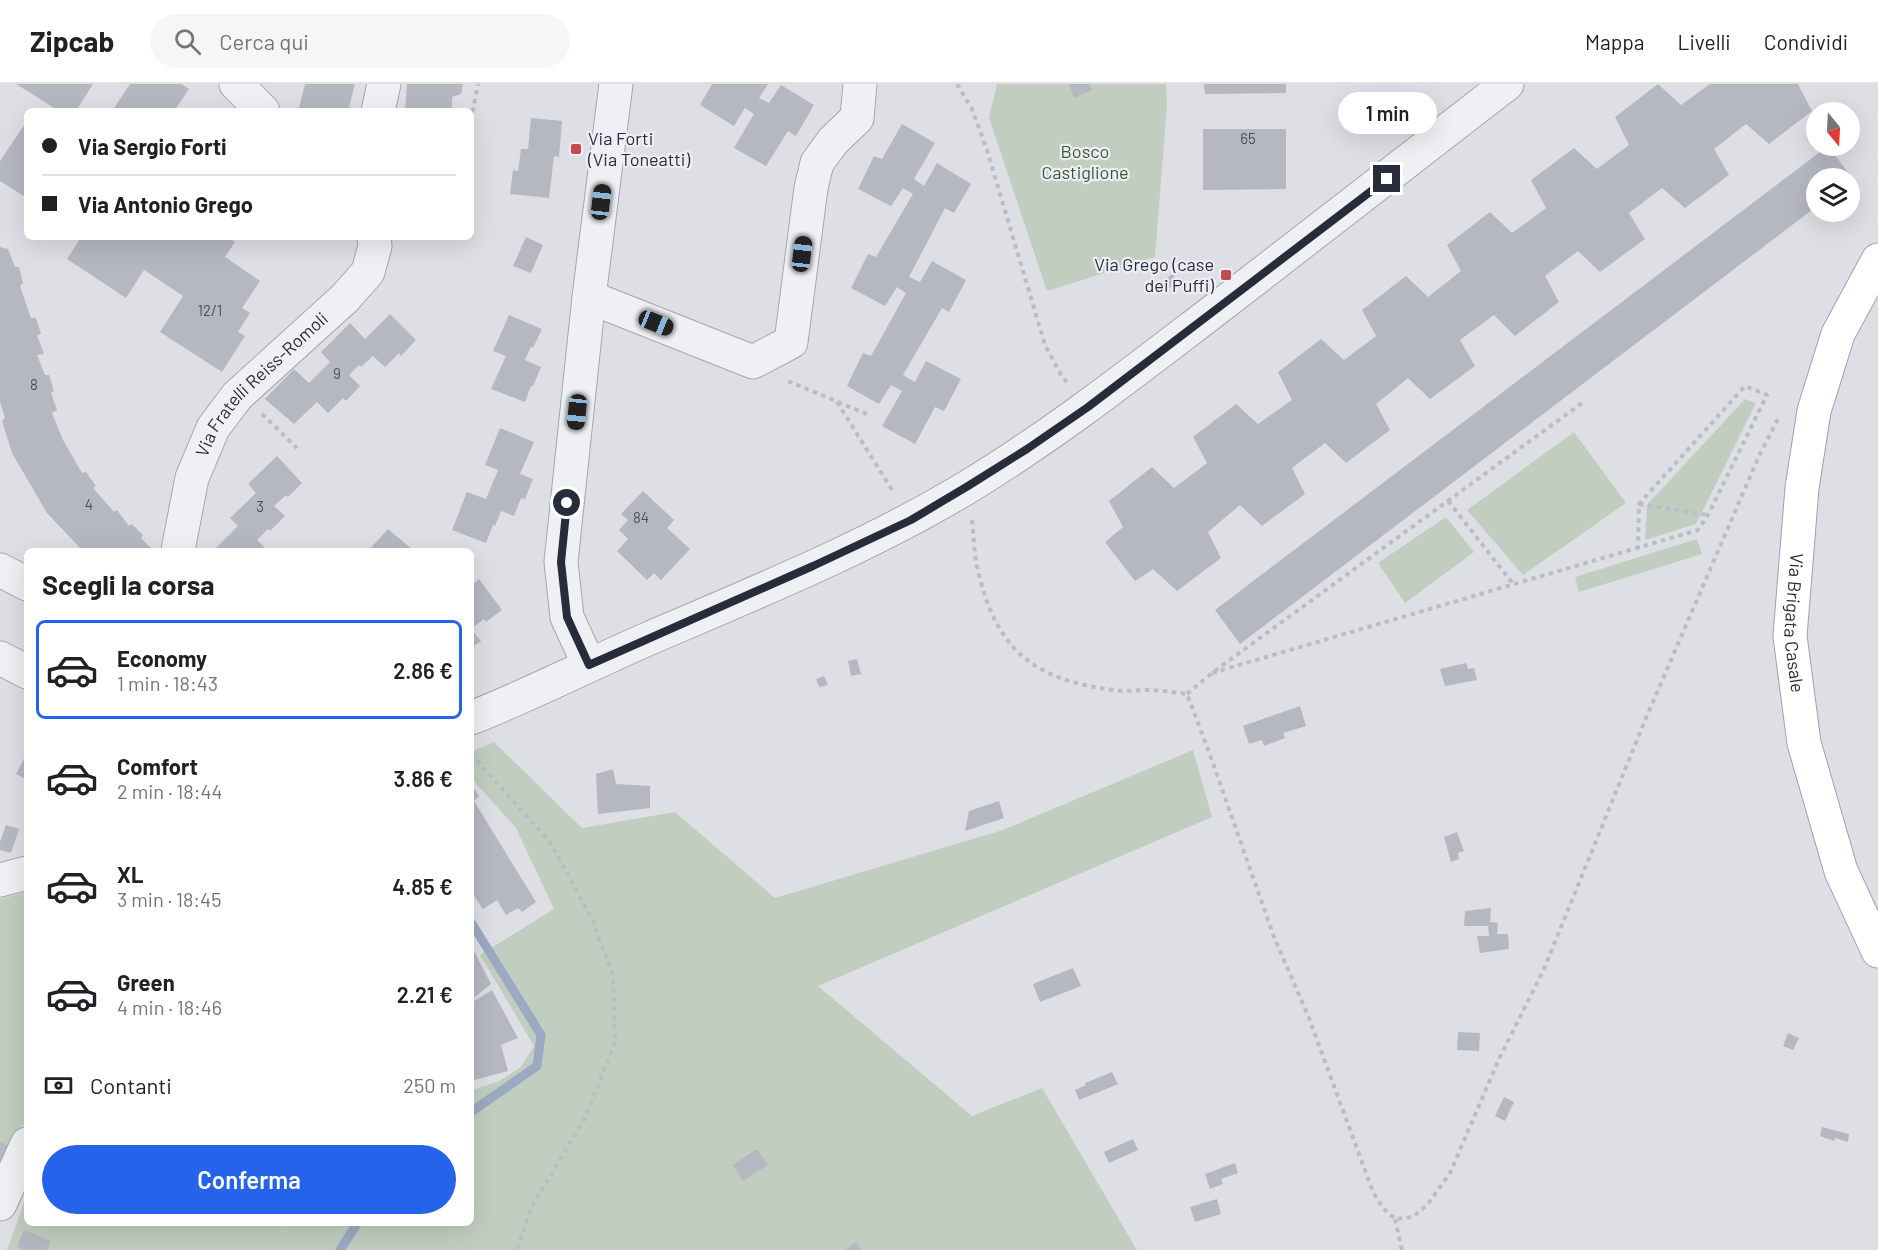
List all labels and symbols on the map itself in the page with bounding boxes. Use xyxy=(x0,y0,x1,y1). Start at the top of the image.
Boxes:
callout: 1 min xyxy=(1338,92,1436,134)
north arrow xyxy=(1806,102,1860,156)
place label: Via Forti (Via Toneatti) xyxy=(587,127,690,170)
house number: 65 xyxy=(1240,129,1256,147)
park label: Bosco Castiglione xyxy=(1041,140,1129,183)
marker: Via Forti (Via Toneatti) xyxy=(569,142,583,156)
route end xyxy=(1373,165,1400,192)
car xyxy=(590,183,612,221)
car xyxy=(791,235,813,273)
place label: Via Grego (case dei Puffi) xyxy=(1094,253,1214,296)
marker: Via Grego (case dei Puffi) xyxy=(1219,268,1233,282)
house number: 12/1 xyxy=(198,301,222,319)
street label: Via Fratelli Reiss-Romoli xyxy=(190,307,332,460)
car xyxy=(636,308,676,338)
house number: 9 xyxy=(333,364,341,382)
house number: 8 xyxy=(30,375,38,393)
car xyxy=(566,393,588,431)
route start xyxy=(553,489,580,516)
house number: 4 xyxy=(85,495,93,513)
house number: 3 xyxy=(256,497,264,515)
house number: 84 xyxy=(633,508,649,526)
street label: Via Brigata Casale xyxy=(1780,552,1809,694)

